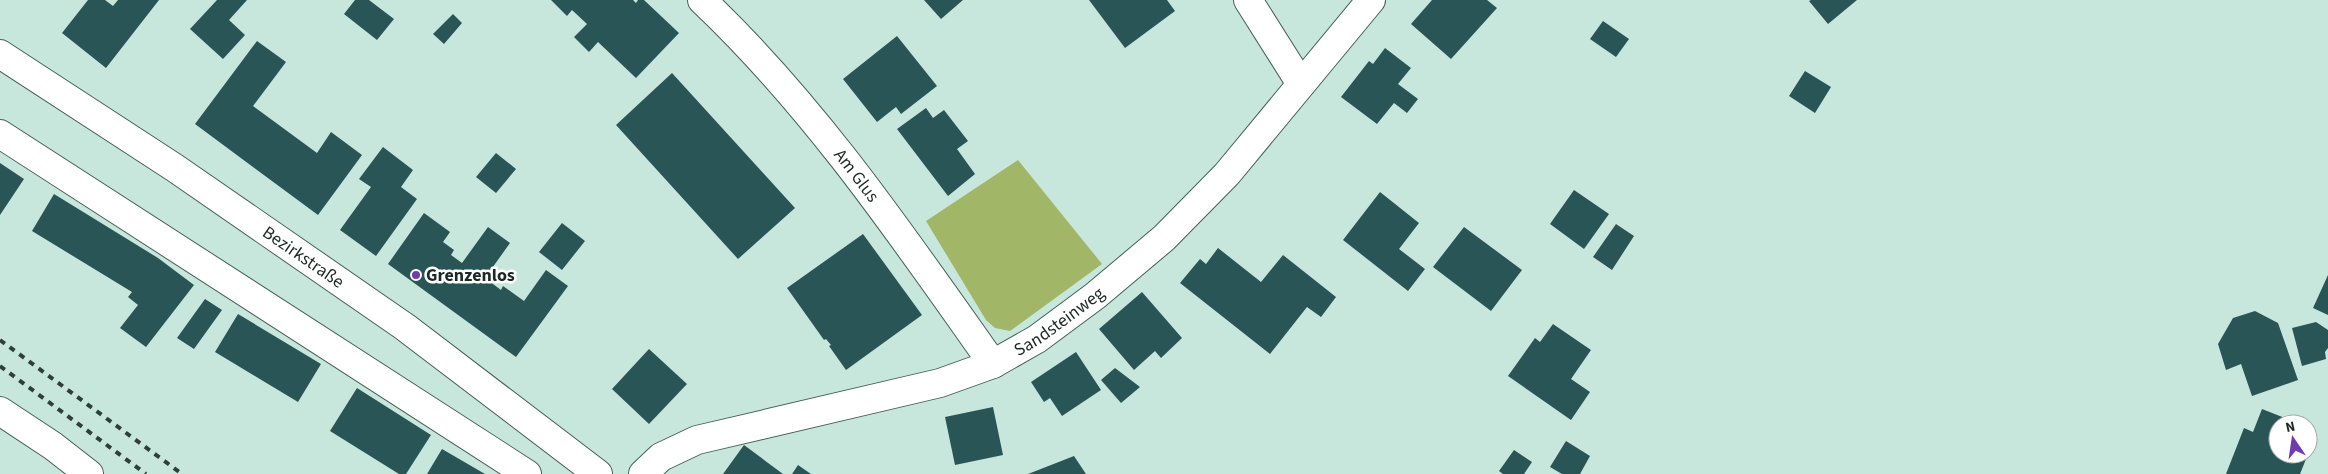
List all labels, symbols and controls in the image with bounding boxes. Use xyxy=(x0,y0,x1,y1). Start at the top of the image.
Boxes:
street label: Am Glus xyxy=(828,144,885,208)
street label: Bezirkstraße xyxy=(257,220,349,294)
place label: Grenzenlos xyxy=(426,263,515,288)
marker: Grenzenlos xyxy=(410,269,422,281)
street label: Sandsteinweg xyxy=(1009,281,1110,363)
north arrow xyxy=(2268,414,2318,464)
text: N xyxy=(2284,417,2297,438)

